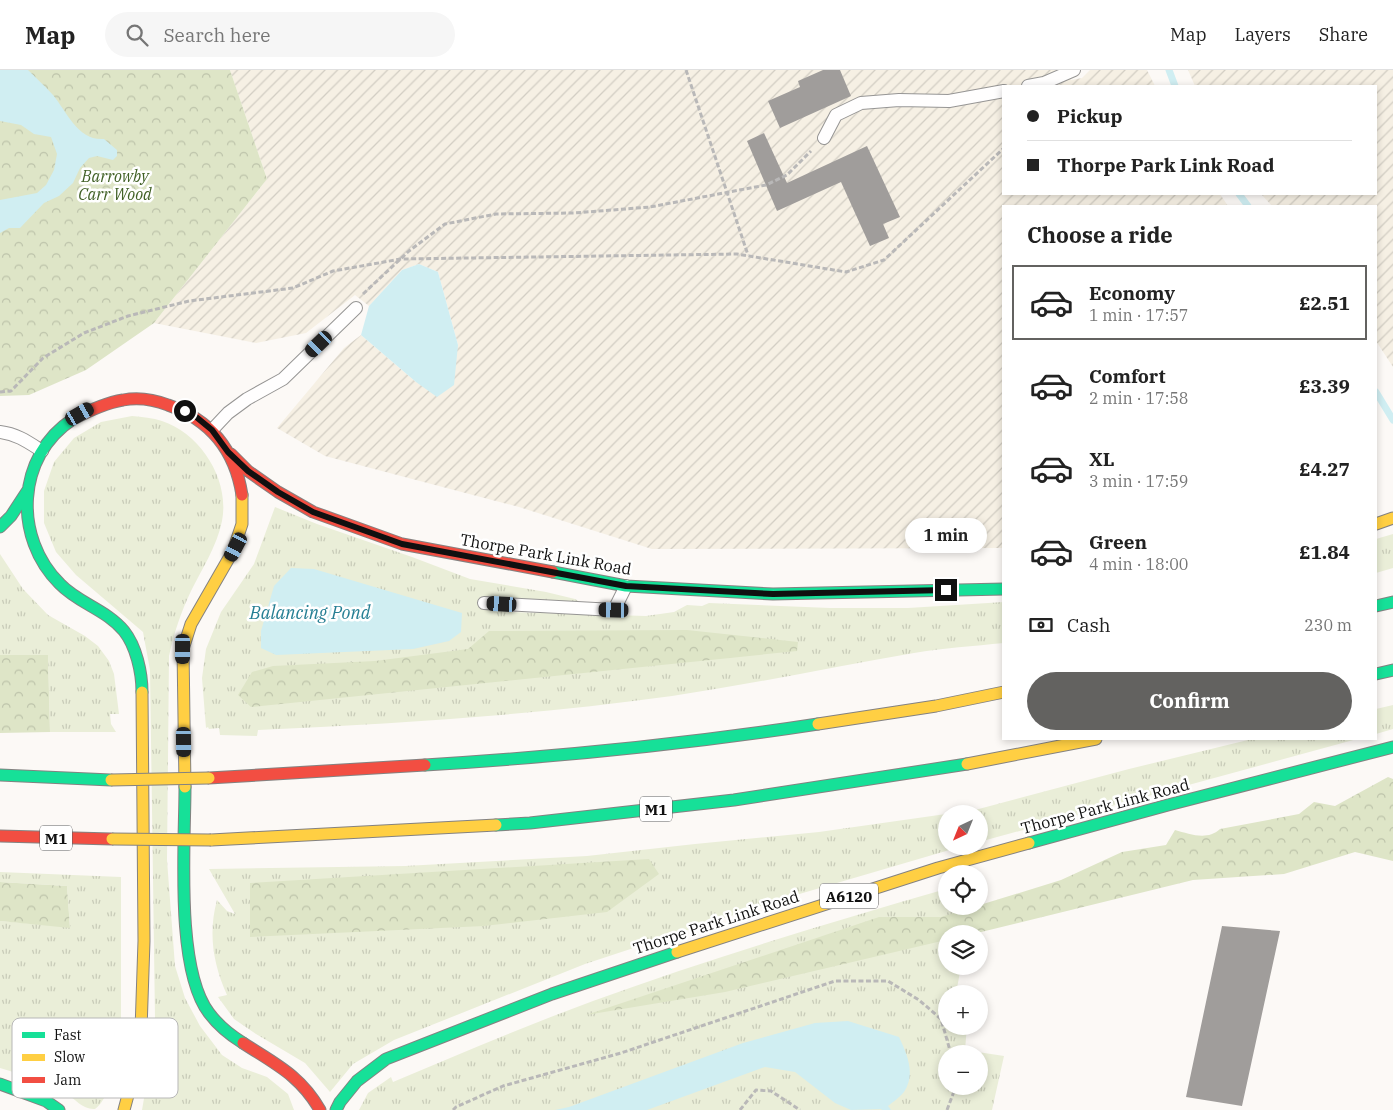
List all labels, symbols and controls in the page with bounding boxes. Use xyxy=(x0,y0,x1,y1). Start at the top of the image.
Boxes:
search box xyxy=(105,12,455,57)
text: Map xyxy=(25,19,75,51)
icon: search xyxy=(123,21,151,49)
text: Search here xyxy=(163,23,270,47)
text: Map xyxy=(1170,23,1207,46)
text: Layers xyxy=(1235,23,1291,46)
text: Share xyxy=(1319,23,1368,46)
text: Pickup xyxy=(1057,104,1122,128)
text: Thorpe Park Link Road xyxy=(1057,153,1274,177)
park label: Barrowby Carr Wood xyxy=(78,166,152,204)
text: Choose a ride xyxy=(1027,220,1173,249)
icon: car xyxy=(1029,280,1074,325)
text: Economy xyxy=(1089,281,1175,305)
text: £2.51 xyxy=(1299,291,1350,315)
text: 1 min · 17:57 xyxy=(1089,305,1188,325)
car xyxy=(302,328,335,360)
icon: car xyxy=(1029,363,1074,408)
text: Comfort xyxy=(1089,364,1166,388)
text: £3.39 xyxy=(1299,374,1350,398)
text: 2 min · 17:58 xyxy=(1089,388,1188,408)
car xyxy=(63,400,96,428)
route start xyxy=(174,400,196,422)
icon: car xyxy=(1029,446,1074,491)
text: XL xyxy=(1089,447,1115,471)
text: £4.27 xyxy=(1299,457,1350,481)
text: 3 min · 17:59 xyxy=(1089,471,1188,491)
callout: 1 min xyxy=(905,518,987,552)
text: 1 min xyxy=(924,525,968,545)
street label: Thorpe Park Link Road xyxy=(459,529,633,579)
icon: car xyxy=(1029,529,1074,574)
car xyxy=(222,530,249,564)
text: Green xyxy=(1089,530,1147,554)
text: £1.84 xyxy=(1299,540,1350,564)
text: 4 min · 18:00 xyxy=(1089,554,1188,574)
route end xyxy=(935,579,957,601)
car xyxy=(486,596,517,612)
water label: Balancing Pond xyxy=(249,601,371,624)
car xyxy=(598,602,629,618)
icon: cash xyxy=(1027,611,1055,639)
text: Cash xyxy=(1067,613,1111,637)
text: 230 m xyxy=(1304,615,1352,635)
car xyxy=(175,634,190,664)
button: Confirm xyxy=(1027,672,1352,730)
car xyxy=(176,727,191,757)
street label: Thorpe Park Link Road xyxy=(1019,774,1192,838)
road number: M1 xyxy=(640,796,672,822)
north arrow xyxy=(938,805,988,855)
map controls xyxy=(938,805,988,1095)
road number: M1 xyxy=(40,826,72,850)
button: locate xyxy=(938,865,988,915)
road number: A6120 xyxy=(820,884,878,908)
street label: Thorpe Park Link Road xyxy=(630,886,802,958)
button: layers xyxy=(938,925,988,975)
button: + xyxy=(938,985,988,1035)
legend xyxy=(12,1018,178,1098)
text: Fast xyxy=(54,1026,82,1044)
button: − xyxy=(938,1045,988,1095)
text: Slow xyxy=(54,1048,85,1066)
text: Jam xyxy=(54,1071,81,1089)

